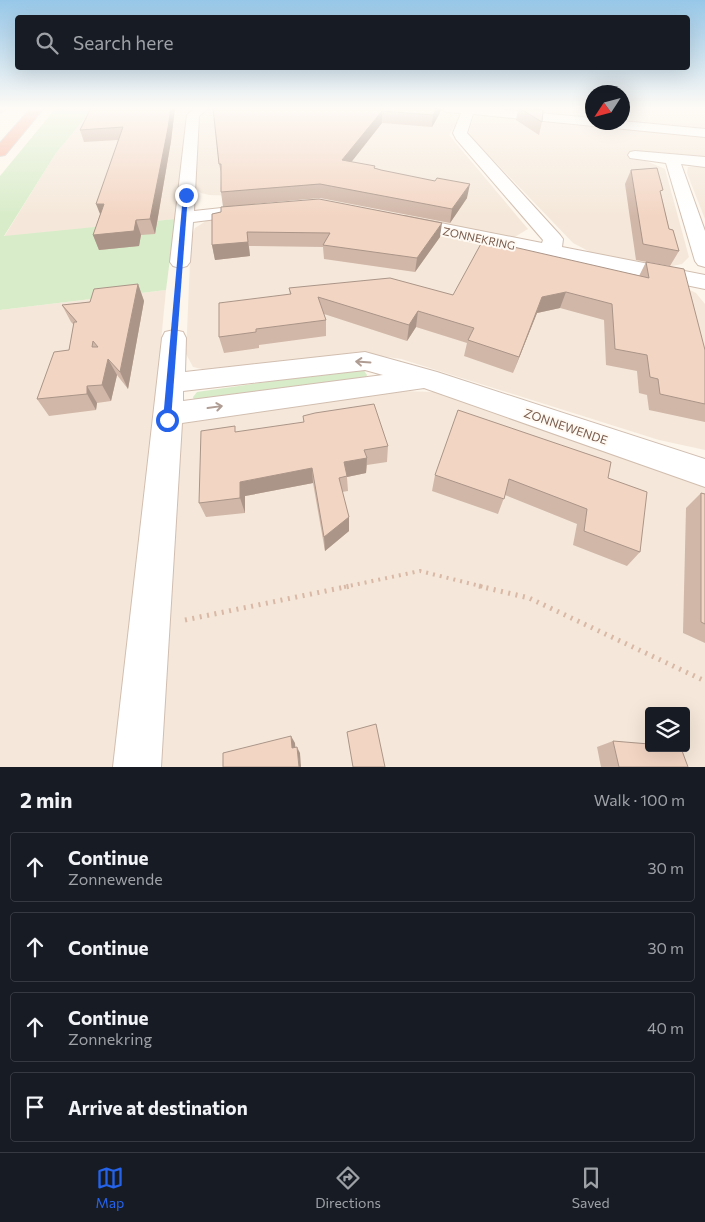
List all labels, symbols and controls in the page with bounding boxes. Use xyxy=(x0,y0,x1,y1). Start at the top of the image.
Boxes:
search box xyxy=(15,15,690,70)
icon: search xyxy=(33,29,61,57)
text: Search here xyxy=(73,31,173,54)
north arrow xyxy=(585,85,630,130)
route end xyxy=(175,184,198,207)
street label: ZONNEKRING xyxy=(442,224,516,252)
one-way arrow xyxy=(356,358,372,367)
one-way arrow xyxy=(207,402,223,412)
street label: ZONNEWENDE xyxy=(522,405,610,447)
route start xyxy=(156,409,179,432)
map controls xyxy=(645,707,690,752)
button: layers xyxy=(645,707,690,752)
text: 2 min xyxy=(20,787,72,812)
text: Walk · 100 m xyxy=(594,790,685,809)
text: Continue xyxy=(68,846,148,869)
icon: ahead xyxy=(21,853,49,881)
text: 30 m xyxy=(647,858,684,877)
text: Zonnewende xyxy=(68,869,163,888)
icon: ahead xyxy=(21,933,49,961)
text: Continue xyxy=(68,936,148,959)
text: 30 m xyxy=(647,938,684,957)
text: Continue xyxy=(68,1006,148,1029)
icon: ahead xyxy=(21,1013,49,1041)
text: 40 m xyxy=(647,1018,684,1037)
text: Zonnekring xyxy=(68,1029,152,1048)
icon: arrive xyxy=(21,1093,49,1121)
text: Arrive at destination xyxy=(68,1096,248,1119)
tab: Map xyxy=(95,1164,124,1211)
tab: Directions xyxy=(315,1164,381,1211)
tab: Saved xyxy=(572,1164,610,1211)

